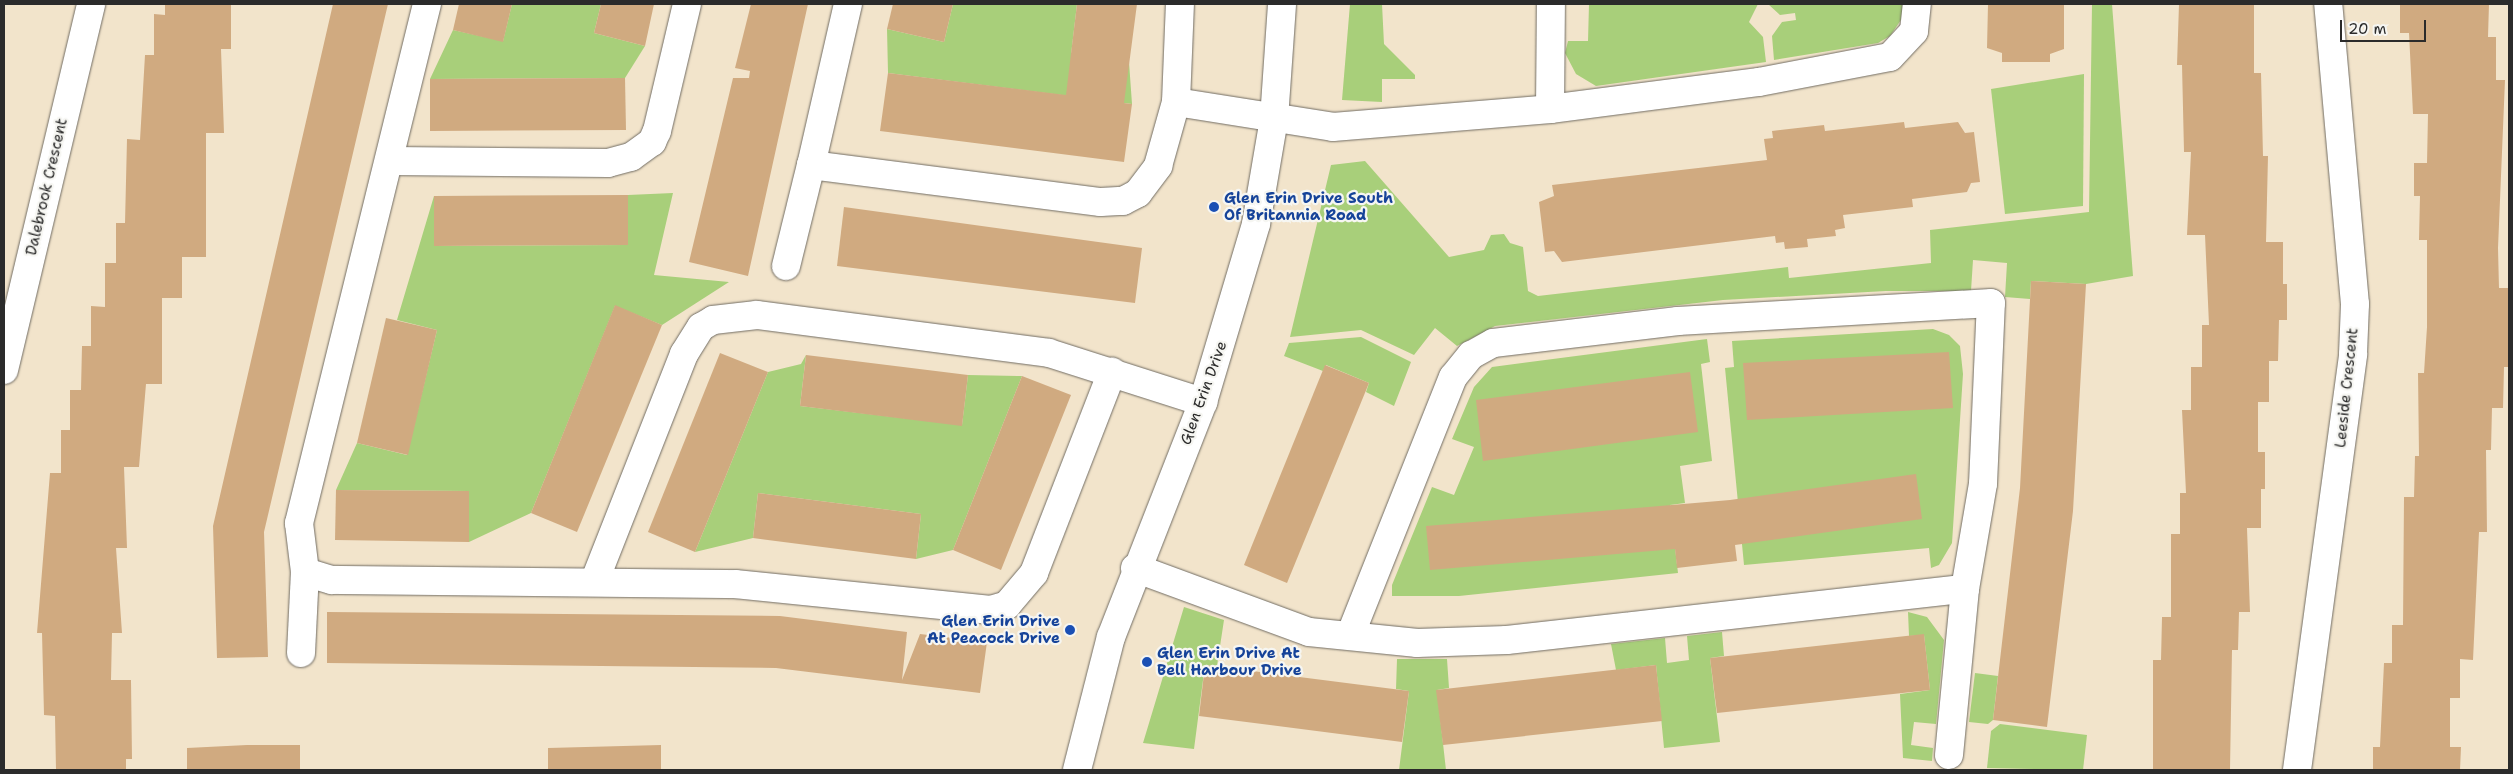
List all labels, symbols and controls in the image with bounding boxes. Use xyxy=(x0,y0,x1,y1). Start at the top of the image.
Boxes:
scale bar xyxy=(2343,10,2429,42)
text: 20 m xyxy=(2348,19,2387,39)
street label: Dalebrook Crescent xyxy=(22,117,72,257)
place label: Glen Erin Drive South Of Britannia Road xyxy=(1224,189,1393,224)
marker: Glen Erin Drive South Of Britannia Road xyxy=(1208,201,1220,213)
street label: Leeside Crescent xyxy=(2332,327,2362,449)
street label: Glen Erin Drive xyxy=(1177,339,1231,447)
place label: Glen Erin Drive At Peacock Drive xyxy=(927,612,1060,647)
marker: Glen Erin Drive At Peacock Drive xyxy=(1064,624,1076,636)
place label: Glen Erin Drive At Bell Harbour Drive xyxy=(1157,644,1302,679)
marker: Glen Erin Drive At Bell Harbour Drive xyxy=(1141,656,1153,668)

